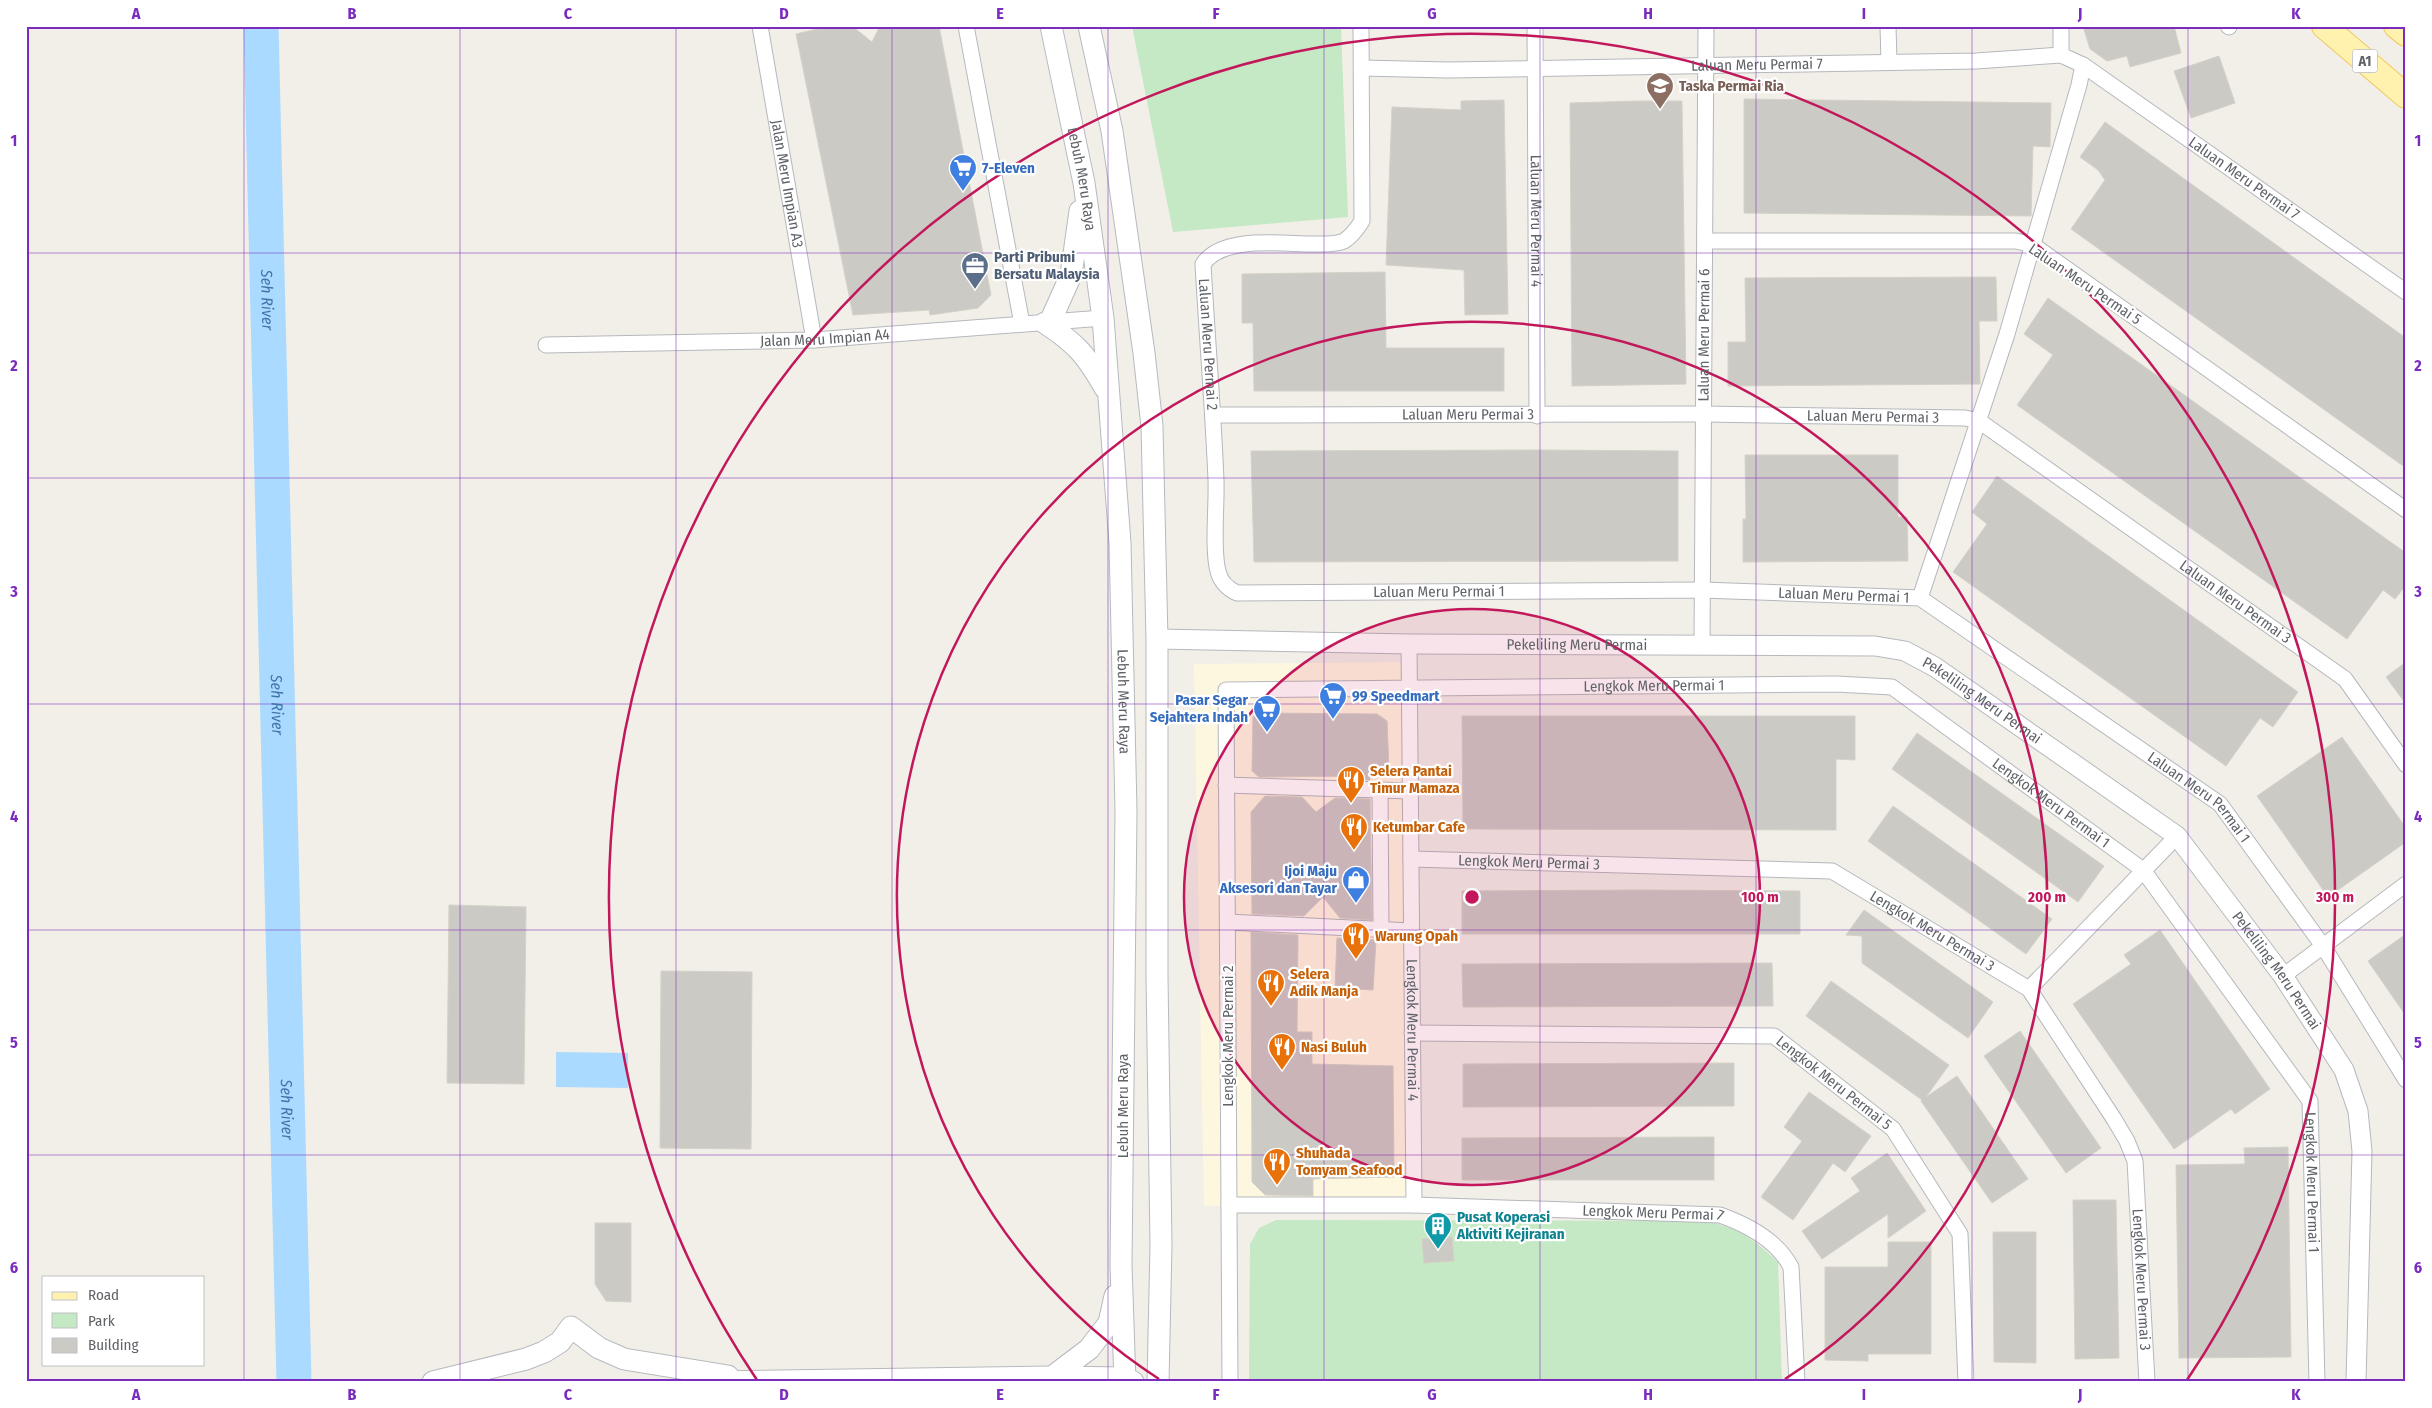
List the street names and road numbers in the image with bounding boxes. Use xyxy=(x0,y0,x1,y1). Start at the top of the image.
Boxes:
road number: A1 xyxy=(2352,49,2378,72)
street label: Laluan Meru Permai 7 xyxy=(1691,55,1823,75)
street label: Jalan Meru Impian A3 xyxy=(767,118,807,249)
street label: Lebuh Meru Raya xyxy=(1064,126,1100,232)
street label: Laluan Meru Permai 7 xyxy=(2185,133,2303,223)
street label: Laluan Meru Permai 4 xyxy=(1527,155,1545,287)
street label: Laluan Meru Permai 5 xyxy=(2025,240,2145,328)
street label: Laluan Meru Permai 6 xyxy=(1695,269,1713,401)
street label: Laluan Meru Permai 2 xyxy=(1195,278,1221,411)
street label: Jalan Meru Impian A4 xyxy=(760,325,890,350)
street label: Laluan Meru Permai 3 xyxy=(1402,405,1534,424)
street label: Laluan Meru Permai 3 xyxy=(1807,407,1939,427)
street label: Laluan Meru Permai 3 xyxy=(2176,556,2295,647)
street label: Laluan Meru Permai 1 xyxy=(1373,582,1505,601)
street label: Laluan Meru Permai 1 xyxy=(1778,584,1910,607)
street label: Pekeliling Meru Permai xyxy=(1507,635,1647,654)
street label: Lebuh Meru Raya xyxy=(1113,649,1134,754)
street label: Pekeliling Meru Permai xyxy=(1919,653,2045,748)
street label: Lengkok Meru Permai 1 xyxy=(1583,676,1724,695)
street label: Laluan Meru Permai 1 xyxy=(2144,748,2254,846)
street label: Lengkok Meru Permai 1 xyxy=(1989,754,2113,852)
street label: Lengkok Meru Permai 3 xyxy=(1458,851,1600,873)
street label: Lengkok Meru Permai 3 xyxy=(1867,887,1998,975)
street label: Pekeliling Meru Permai xyxy=(2228,908,2324,1033)
street label: Lengkok Meru Permai 4 xyxy=(1403,959,1422,1101)
street label: Lengkok Meru Permai 2 xyxy=(1219,965,1237,1107)
street label: Lengkok Meru Permai 5 xyxy=(1772,1032,1895,1134)
street label: Lebuh Meru Raya xyxy=(1114,1054,1132,1158)
street label: Lengkok Meru Permai 1 xyxy=(2301,1112,2323,1253)
street label: Lengkok Meru Permai 7 xyxy=(1582,1202,1726,1225)
street label: Lengkok Meru Permai 3 xyxy=(2129,1208,2154,1351)

